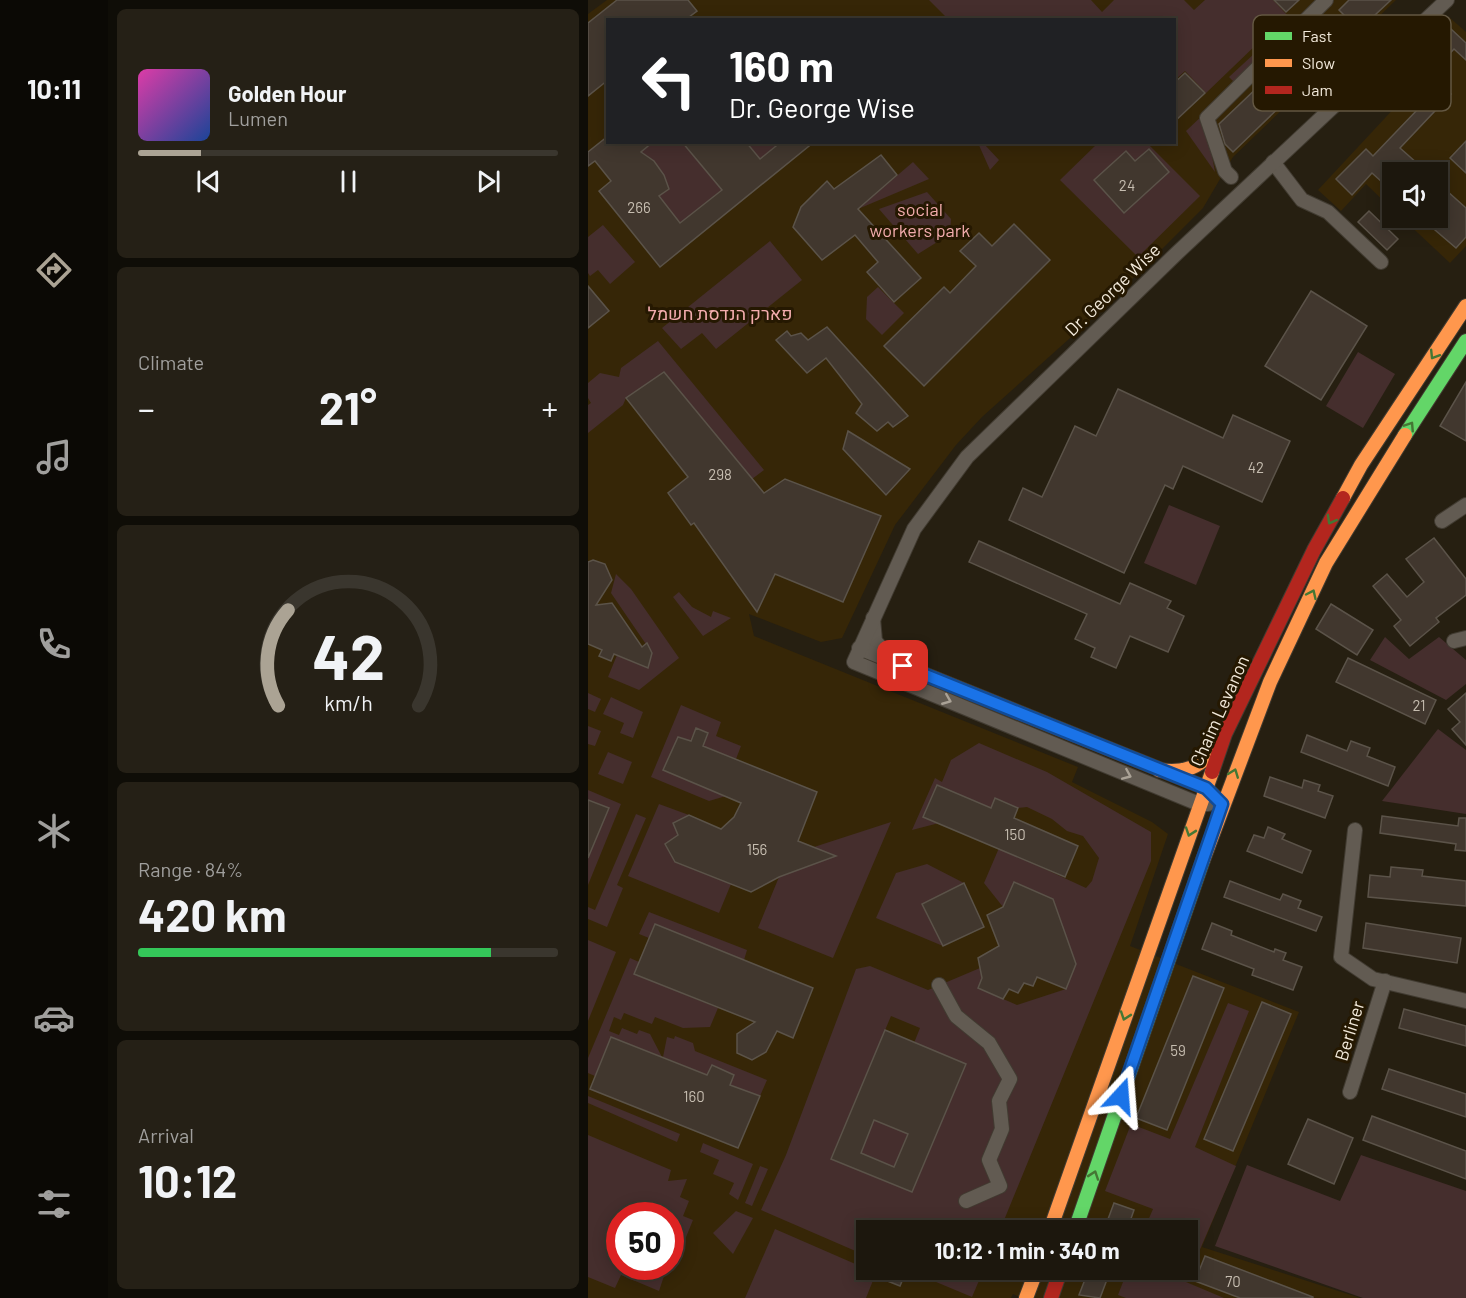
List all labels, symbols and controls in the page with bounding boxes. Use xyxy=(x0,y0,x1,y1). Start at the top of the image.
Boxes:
legend xyxy=(1253,15,1451,111)
text: Fast xyxy=(1302,26,1332,45)
text: 160 m xyxy=(729,40,834,90)
icon: left xyxy=(630,42,708,120)
text: Slow xyxy=(1302,53,1335,72)
text: 10:11 xyxy=(27,72,81,104)
text: Golden Hour xyxy=(228,80,346,106)
text: Jam xyxy=(1302,80,1333,99)
text: Dr. George Wise xyxy=(729,91,915,123)
text: Lumen xyxy=(228,106,288,130)
map controls xyxy=(1382,162,1448,228)
button: sound xyxy=(1382,162,1448,228)
icon: previous xyxy=(192,165,225,198)
icon: pause xyxy=(332,165,365,198)
icon: next xyxy=(472,165,505,198)
house number: 24 xyxy=(1119,176,1135,194)
house number: 266 xyxy=(627,198,651,216)
park label: social workers park xyxy=(870,198,970,241)
street label: Dr. George Wise xyxy=(1060,238,1165,340)
icon: directions xyxy=(33,249,75,291)
park label: פארק הנדסת חשמל xyxy=(647,302,793,324)
one-way arrow xyxy=(1429,349,1441,359)
text: Climate xyxy=(138,350,204,374)
text: 21° xyxy=(319,380,377,434)
text: − xyxy=(138,388,155,428)
text: + xyxy=(542,388,558,428)
one-way arrow xyxy=(1403,422,1415,432)
icon: music xyxy=(33,436,75,478)
house number: 42 xyxy=(1248,458,1264,476)
house number: 298 xyxy=(708,465,732,483)
one-way arrow xyxy=(1326,514,1338,525)
one-way arrow xyxy=(1304,589,1316,600)
text: 42 xyxy=(312,618,384,692)
icon: phone xyxy=(33,623,75,665)
pin xyxy=(877,640,928,691)
icon: arrive xyxy=(886,649,919,682)
street label: Chaim Levanon xyxy=(1185,652,1253,769)
text: km/h xyxy=(324,690,372,715)
one-way arrow xyxy=(941,693,952,705)
house number: 21 xyxy=(1412,696,1426,714)
one-way arrow xyxy=(1121,768,1132,780)
one-way arrow xyxy=(1227,768,1240,778)
icon: climate xyxy=(33,810,75,852)
house number: 150 xyxy=(1004,825,1026,843)
one-way arrow xyxy=(1184,826,1197,836)
house number: 156 xyxy=(747,840,767,858)
text: Range · 84% xyxy=(138,857,243,881)
text: 420 km xyxy=(138,887,287,941)
icon: car xyxy=(33,997,75,1039)
street label: Berliner xyxy=(1329,997,1369,1064)
one-way arrow xyxy=(1120,1010,1133,1021)
house number: 59 xyxy=(1170,1041,1186,1059)
position arrow xyxy=(1089,1064,1153,1128)
house number: 160 xyxy=(683,1087,705,1105)
text: Arrival xyxy=(138,1123,194,1147)
text: 10:12 xyxy=(138,1153,237,1207)
one-way arrow xyxy=(1086,1170,1099,1181)
icon: filters xyxy=(33,1183,75,1225)
speed limit sign: 50 xyxy=(606,1202,684,1280)
text: 10:12 · 1 min · 340 m xyxy=(934,1237,1120,1263)
house number: 70 xyxy=(1225,1272,1241,1290)

